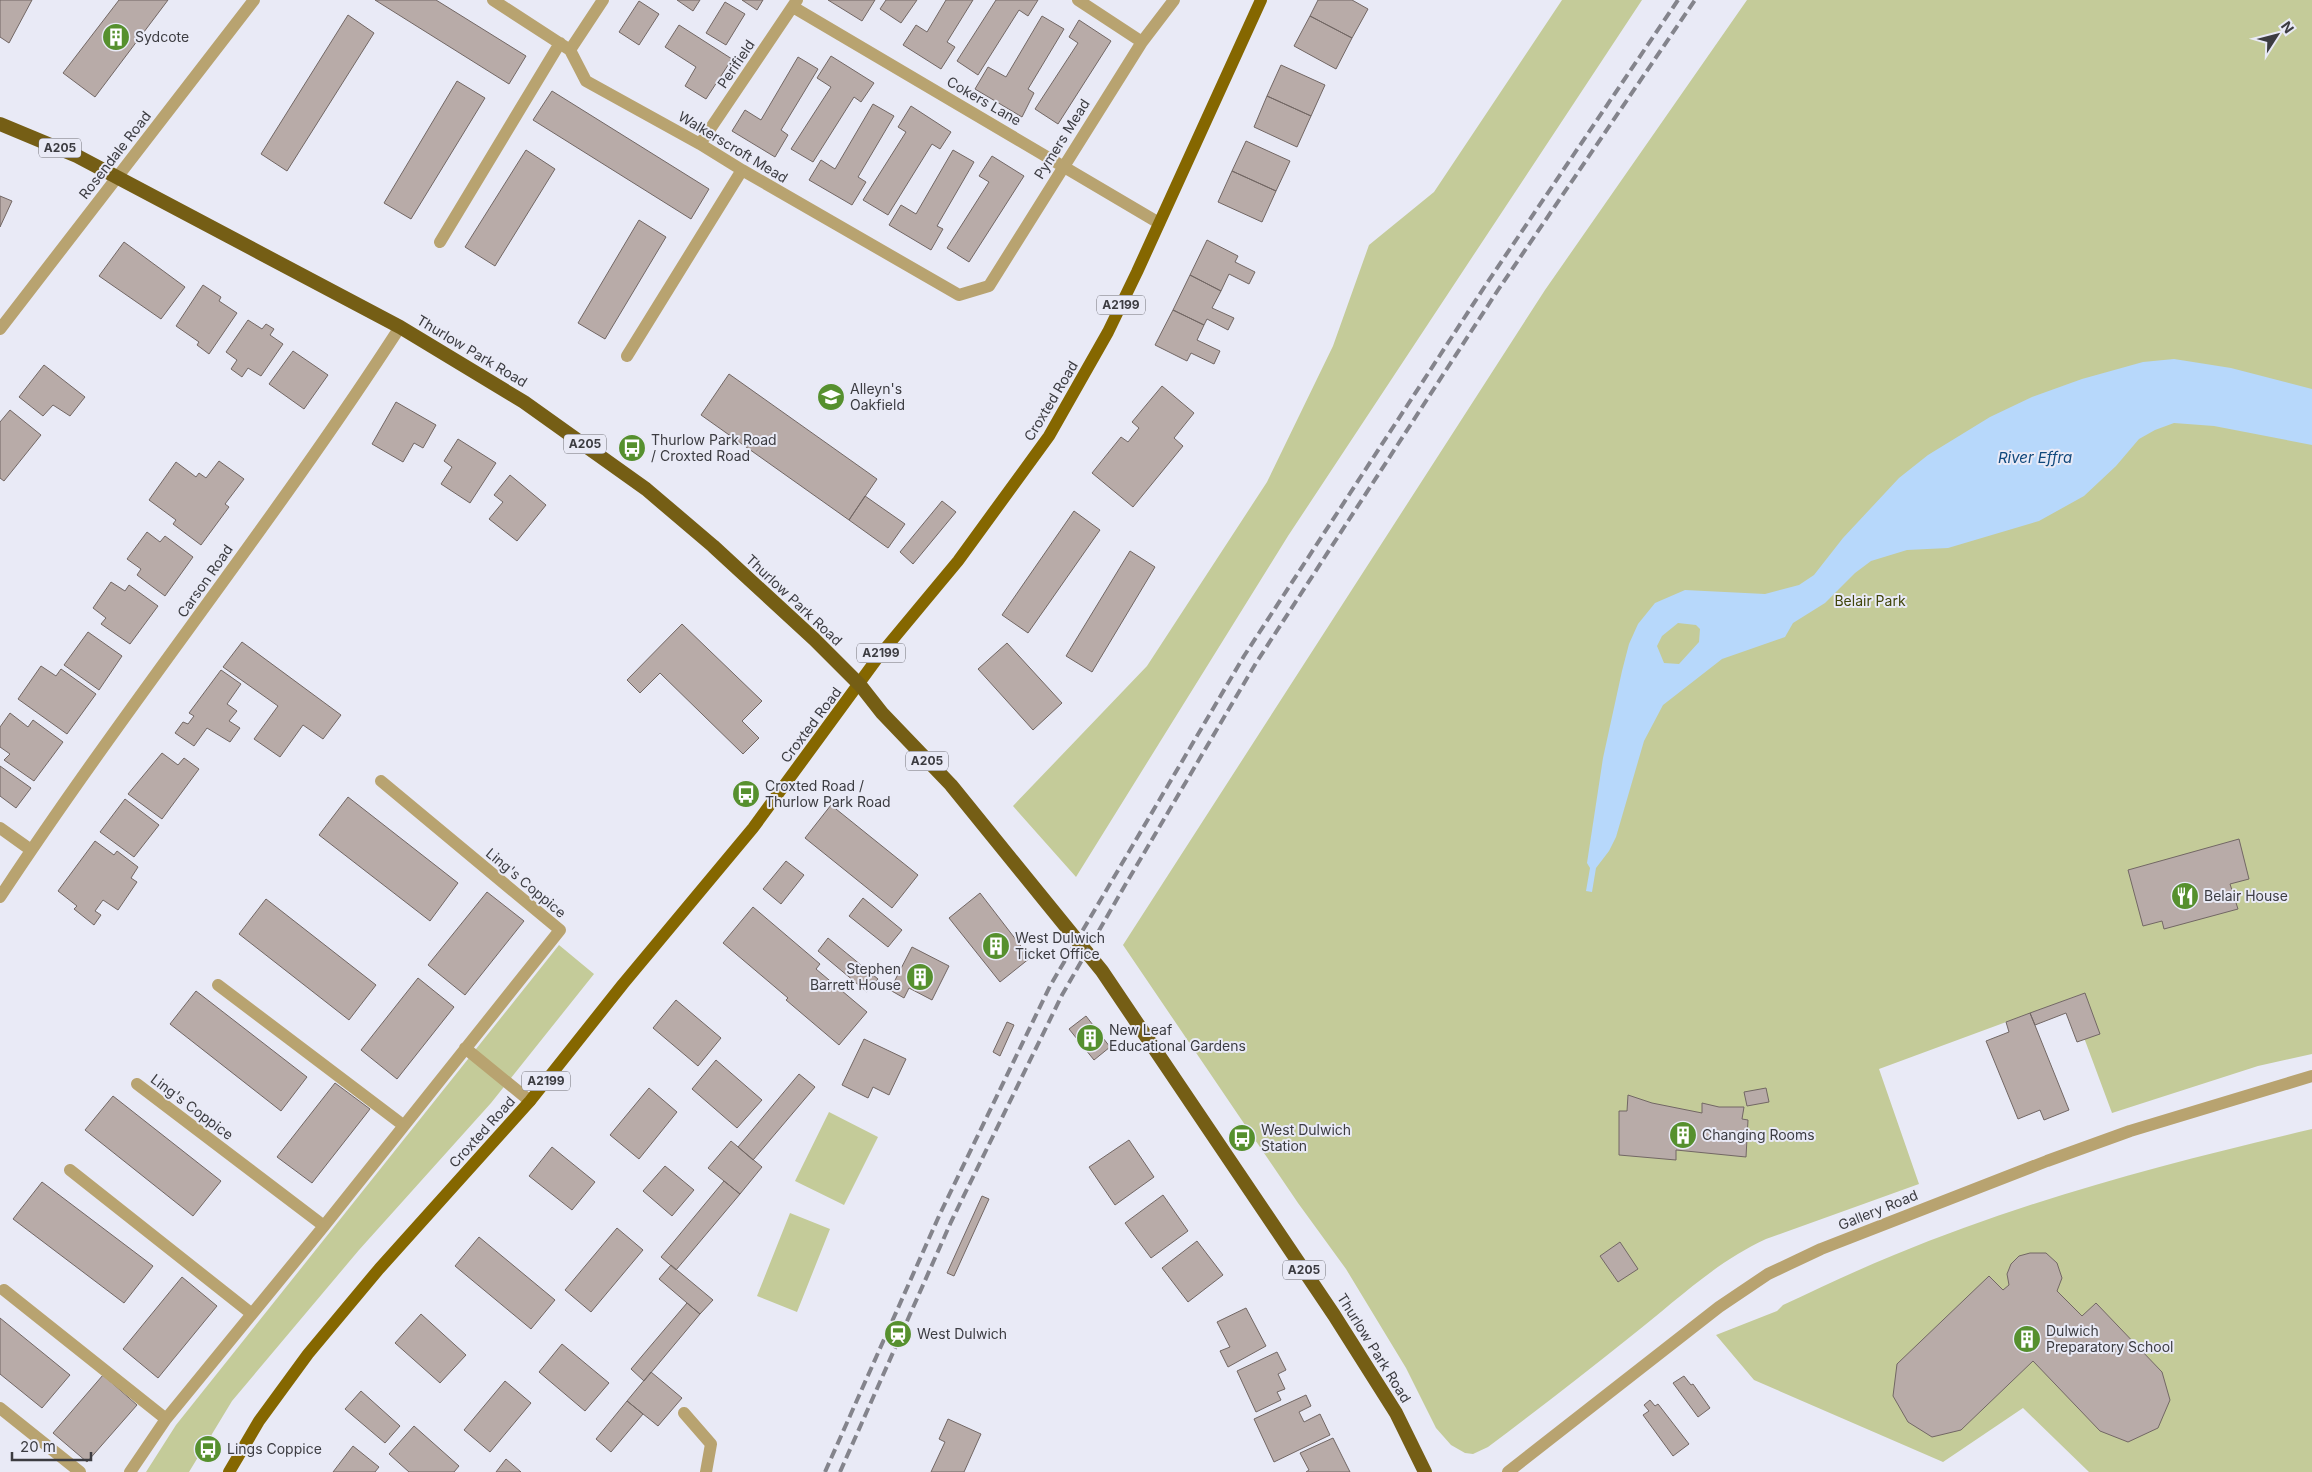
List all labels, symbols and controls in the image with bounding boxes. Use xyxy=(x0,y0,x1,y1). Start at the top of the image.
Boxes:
north arrow xyxy=(2252,10,2302,60)
text: N xyxy=(2278,18,2298,36)
building icon: Sydcote xyxy=(101,22,131,52)
place label: Sydcote xyxy=(135,28,189,45)
street label: Perifield xyxy=(713,36,758,91)
street label: Cokers Lane xyxy=(944,72,1024,129)
street label: Pymers Mead xyxy=(1030,96,1093,182)
street label: Rosendale Road xyxy=(75,107,154,202)
street label: Walkerscroft Mead xyxy=(675,107,791,186)
road number: A205 xyxy=(39,138,81,158)
road number: A2199 xyxy=(1097,296,1145,314)
street label: Thurlow Park Road xyxy=(414,311,531,390)
street label: Croxted Road xyxy=(1020,358,1081,444)
place label: Alleyn's Oakfield xyxy=(850,380,905,413)
school or university icon: Alleyn's Oakfield xyxy=(816,382,846,412)
place label: Thurlow Park Road / Croxted Road xyxy=(651,431,777,464)
bus stop icon: Thurlow Park Road / Croxted Road xyxy=(617,433,647,463)
road number: A205 xyxy=(564,434,606,454)
water label: River Effra xyxy=(1998,448,2072,467)
street label: Carson Road xyxy=(173,541,236,620)
street label: Thurlow Park Road xyxy=(743,551,846,649)
park label: Belair Park xyxy=(1834,592,1906,609)
road number: A2199 xyxy=(857,644,905,662)
street label: Croxted Road xyxy=(777,684,845,766)
road number: A205 xyxy=(906,751,948,770)
place label: Croxted Road / Thurlow Park Road xyxy=(765,777,891,810)
bus stop icon: Croxted Road / Thurlow Park Road xyxy=(731,779,761,809)
street label: Ling's Coppice xyxy=(483,844,570,921)
restaurant icon: Belair House xyxy=(2170,881,2200,911)
place label: Belair House xyxy=(2204,887,2288,904)
place label: West Dulwich Ticket Office xyxy=(1015,929,1105,962)
building icon: West Dulwich Ticket Office xyxy=(981,931,1011,961)
place label: Stephen Barrett House xyxy=(810,960,901,993)
building icon: Stephen Barrett House xyxy=(905,962,935,992)
place label: New Leaf Educational Gardens xyxy=(1109,1021,1246,1054)
building icon: New Leaf Educational Gardens xyxy=(1075,1023,1105,1053)
street label: Ling's Coppice xyxy=(148,1070,237,1143)
road number: A2199 xyxy=(522,1072,570,1090)
street label: Croxted Road xyxy=(445,1092,518,1171)
building icon: Changing Rooms xyxy=(1668,1120,1698,1150)
place label: West Dulwich Station xyxy=(1261,1121,1351,1154)
bus stop icon: West Dulwich Station xyxy=(1227,1123,1257,1153)
place label: Changing Rooms xyxy=(1702,1126,1815,1143)
street label: Gallery Road xyxy=(1836,1186,1920,1233)
road number: A205 xyxy=(1283,1260,1325,1280)
street label: Thurlow Park Road xyxy=(1334,1290,1415,1406)
station icon: West Dulwich xyxy=(883,1319,913,1349)
place label: Dulwich Preparatory School xyxy=(2046,1322,2173,1355)
building icon: Dulwich Preparatory School xyxy=(2012,1324,2042,1354)
place label: West Dulwich xyxy=(917,1325,1007,1342)
scale bar xyxy=(12,1430,91,1462)
bus stop icon: Lings Coppice xyxy=(193,1434,223,1464)
text: 20 m xyxy=(20,1437,56,1456)
place label: Lings Coppice xyxy=(227,1440,322,1457)

